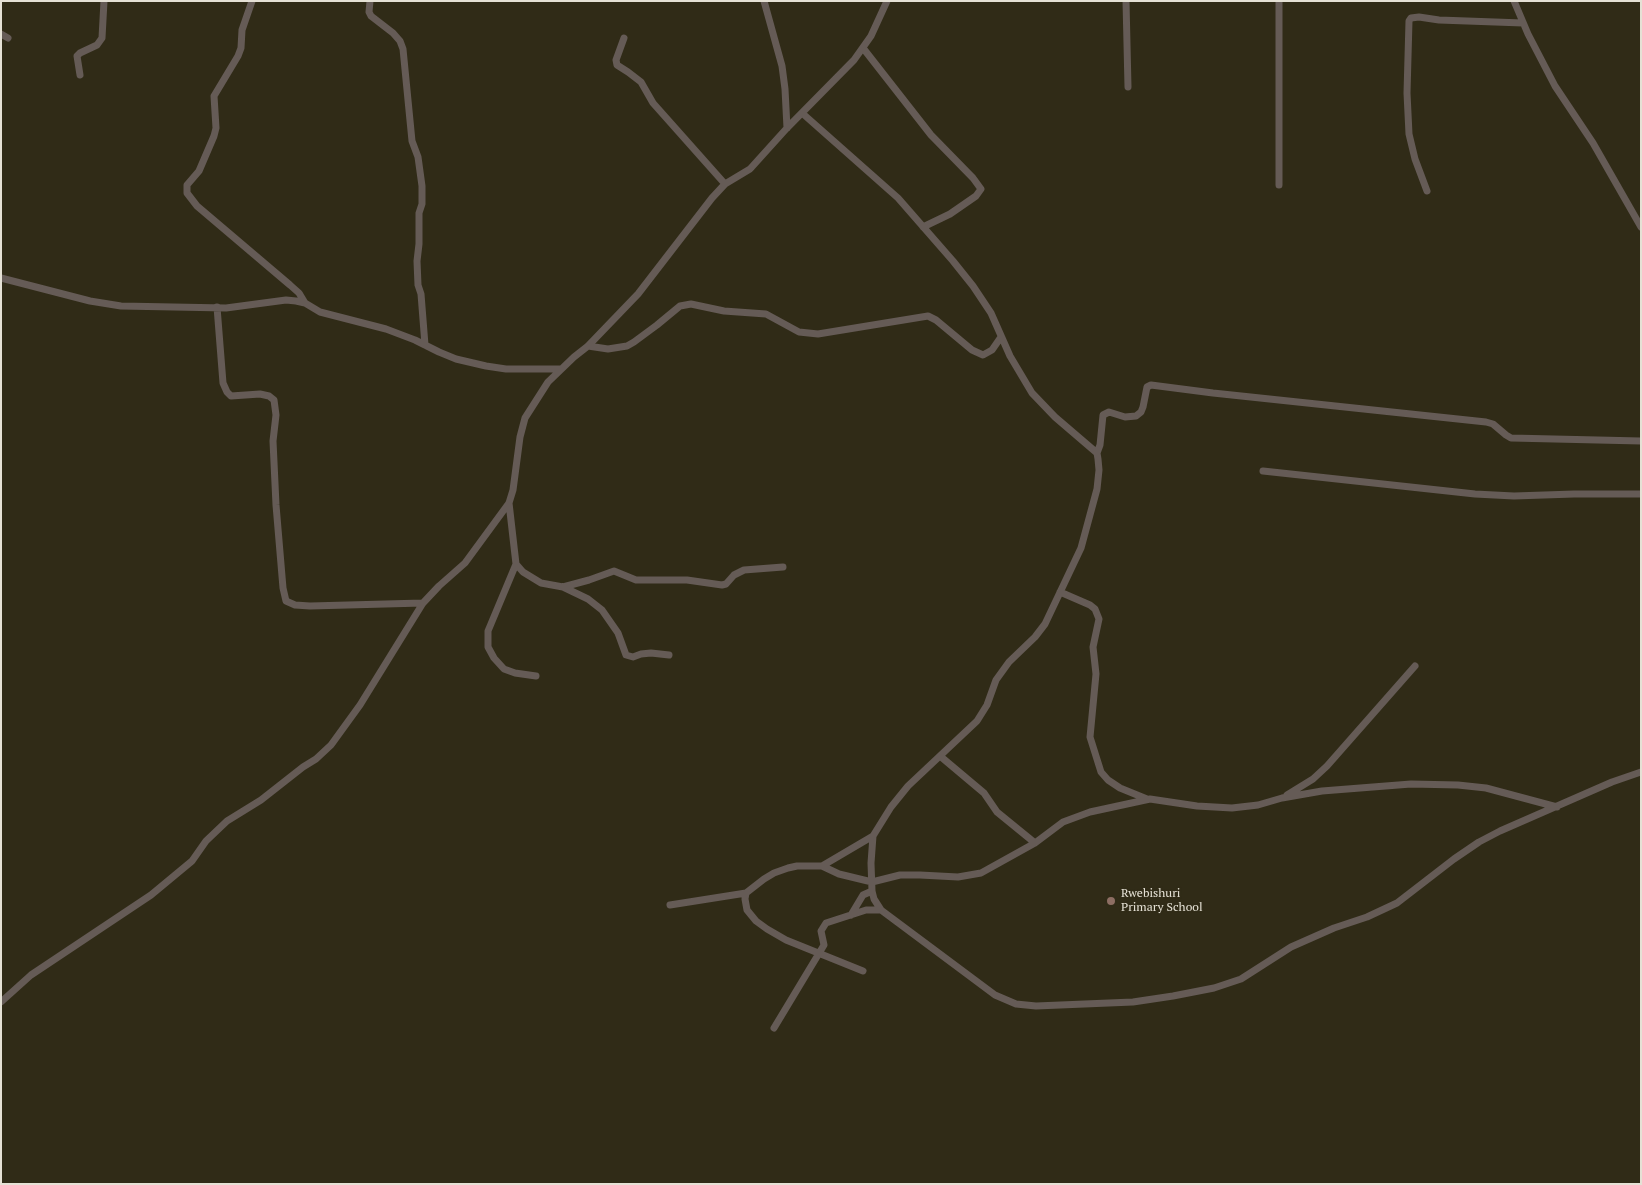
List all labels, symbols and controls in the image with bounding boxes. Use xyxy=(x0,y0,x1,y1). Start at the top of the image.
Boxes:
place label: Rwebishuri Primary School xyxy=(1121,887,1203,915)
marker: Rwebishuri Primary School xyxy=(1105,895,1117,907)

